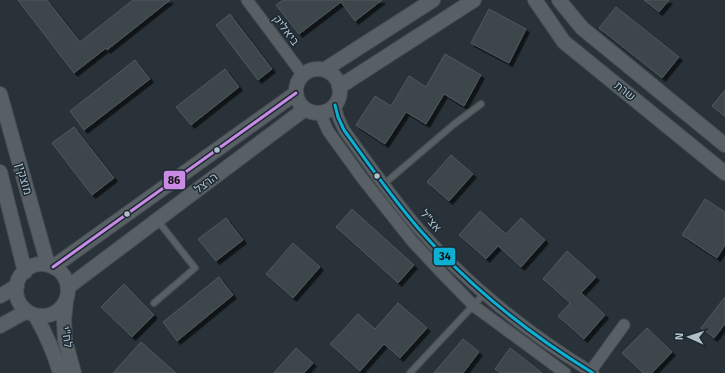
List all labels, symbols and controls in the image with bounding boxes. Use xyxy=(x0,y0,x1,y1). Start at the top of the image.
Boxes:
street label: ביאליק xyxy=(270,12,302,49)
street label: שרת xyxy=(612,78,638,104)
unlabelled marker xyxy=(212,145,222,155)
street label: מוצקין xyxy=(13,162,35,196)
line badge: 86 xyxy=(163,170,186,190)
street label: הרצל xyxy=(192,170,220,196)
unlabelled marker xyxy=(372,171,382,181)
text: 86 xyxy=(168,174,180,187)
street label: אצ"ל xyxy=(417,207,445,235)
unlabelled marker xyxy=(122,209,132,219)
line badge: 34 xyxy=(433,247,456,266)
text: 34 xyxy=(438,250,451,263)
north arrow xyxy=(669,317,709,357)
street label: לח"י xyxy=(59,325,75,349)
text: N xyxy=(673,333,686,340)

